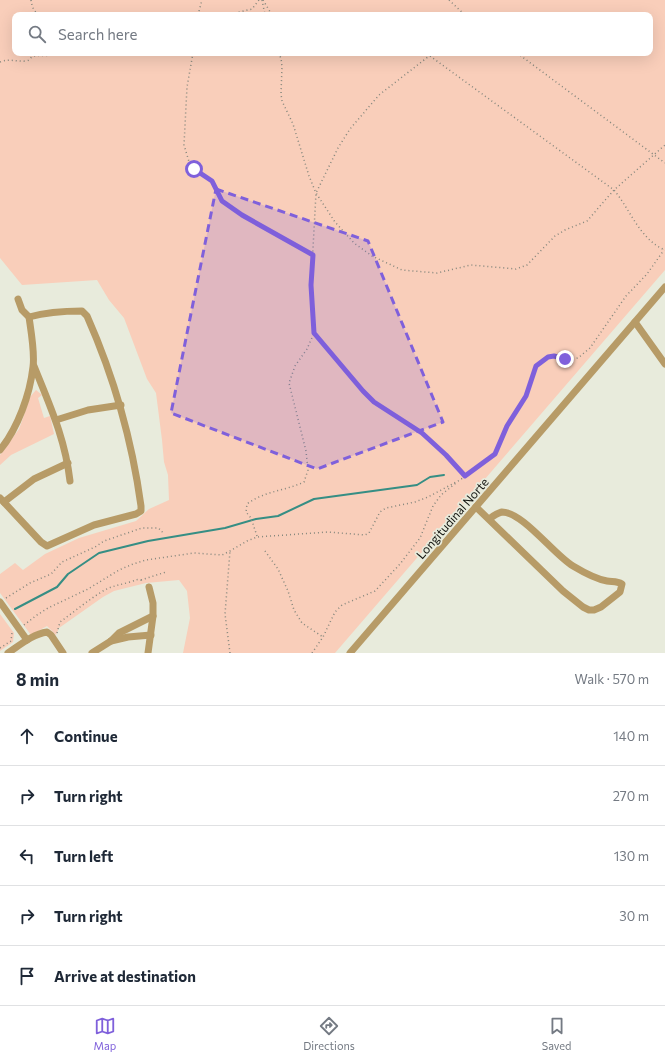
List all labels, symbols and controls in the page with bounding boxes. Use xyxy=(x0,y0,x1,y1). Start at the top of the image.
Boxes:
search box xyxy=(12,12,653,56)
icon: search xyxy=(26,23,48,45)
text: Search here xyxy=(58,25,137,43)
route start xyxy=(185,160,203,178)
route end xyxy=(556,350,574,368)
street label: Longitudinal Norte xyxy=(413,475,491,561)
text: 8 min xyxy=(16,669,59,690)
text: Walk · 570 m xyxy=(575,671,649,687)
icon: ahead xyxy=(16,725,38,747)
text: Continue xyxy=(54,727,118,745)
text: 140 m xyxy=(613,728,649,744)
icon: right xyxy=(16,785,38,807)
text: Turn right xyxy=(54,787,123,805)
text: 270 m xyxy=(613,788,649,804)
icon: left xyxy=(16,845,38,867)
text: Turn left xyxy=(54,847,113,865)
text: 130 m xyxy=(614,848,649,864)
icon: right xyxy=(16,905,38,927)
text: Turn right xyxy=(54,907,123,925)
text: 30 m xyxy=(619,908,649,924)
icon: arrive xyxy=(16,965,38,987)
text: Arrive at destination xyxy=(54,967,196,985)
tab: Map xyxy=(94,1015,116,1052)
tab: Directions xyxy=(303,1015,355,1052)
tab: Saved xyxy=(542,1015,571,1052)

